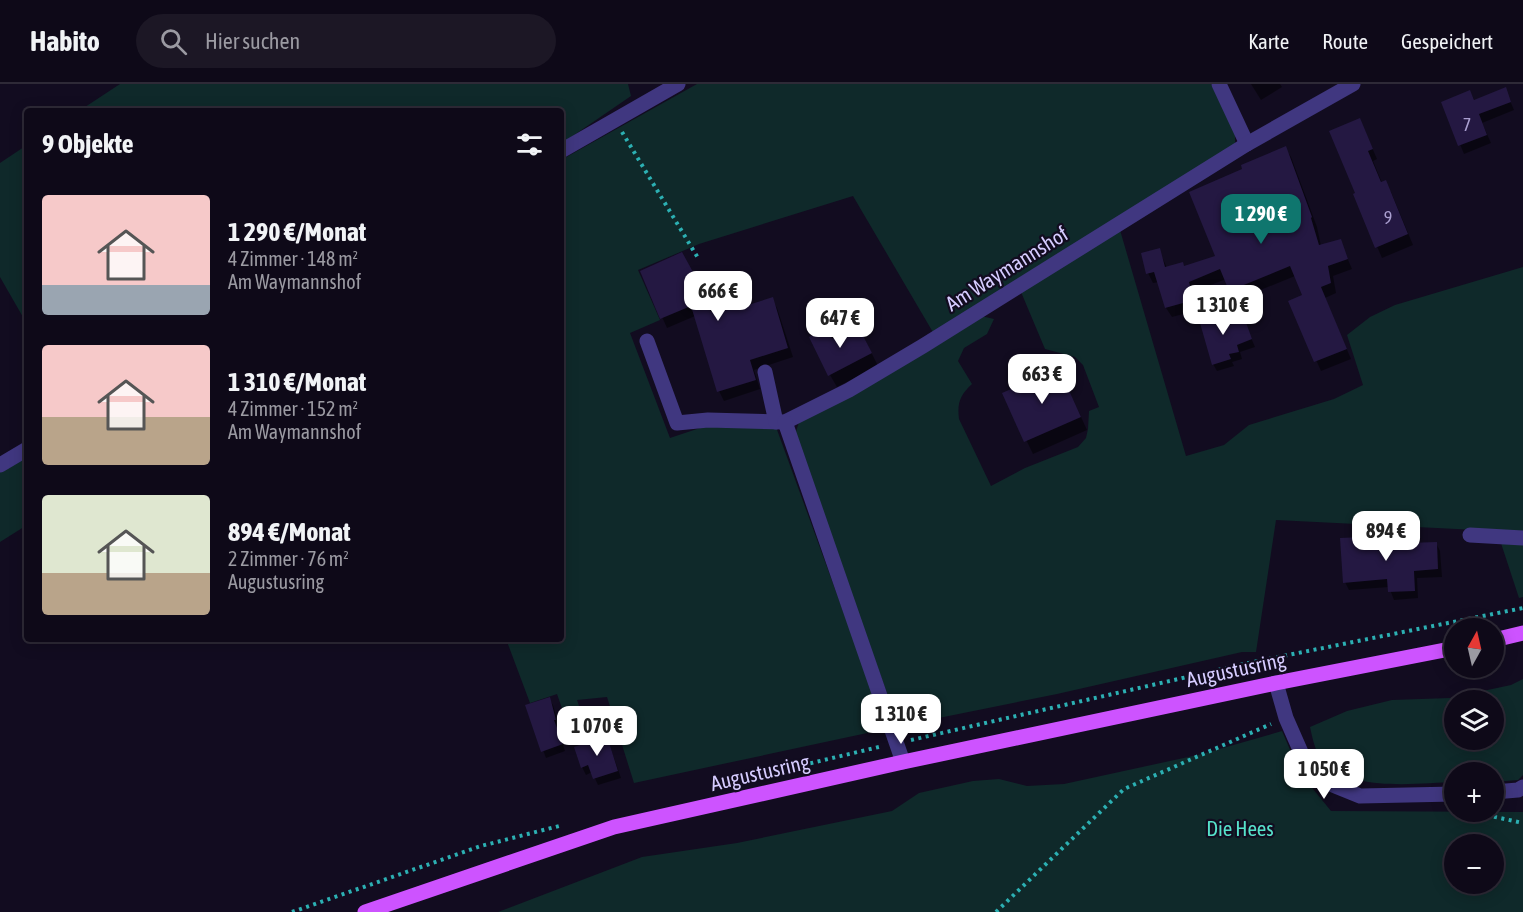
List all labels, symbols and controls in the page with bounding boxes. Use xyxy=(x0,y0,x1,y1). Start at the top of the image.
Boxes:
search box xyxy=(136,14,556,68)
text: Habito xyxy=(30,25,100,57)
icon: search xyxy=(157,25,190,58)
text: Hier suchen xyxy=(205,28,300,54)
text: Karte xyxy=(1248,29,1289,53)
text: Route xyxy=(1322,29,1368,53)
text: Gespeichert xyxy=(1401,29,1493,53)
house number: 7 xyxy=(1463,114,1471,135)
icon: filters xyxy=(513,128,546,161)
text: 9 Objekte xyxy=(42,129,134,159)
pin: 1 290 € xyxy=(1206,194,1316,245)
text: 1 290 € xyxy=(1235,202,1287,225)
house number: 9 xyxy=(1384,207,1392,228)
text: 1 290 €/Monat xyxy=(228,217,366,247)
icon: home xyxy=(90,219,162,291)
street label: Am Waymannshof xyxy=(941,221,1072,315)
text: 4 Zimmer · 148 m² xyxy=(228,247,358,270)
text: Am Waymannshof xyxy=(228,270,361,293)
pin: 666 € xyxy=(676,271,760,322)
text: 666 € xyxy=(698,279,738,302)
pin: 1 310 € xyxy=(1168,285,1278,336)
text: 1 310 € xyxy=(1197,293,1249,316)
pin: 647 € xyxy=(798,298,882,349)
text: 647 € xyxy=(820,306,860,329)
pin: 663 € xyxy=(1000,354,1084,405)
text: 663 € xyxy=(1022,362,1062,385)
text: 1 310 €/Monat xyxy=(228,367,366,397)
icon: home xyxy=(90,369,162,441)
text: 4 Zimmer · 152 m² xyxy=(228,397,358,420)
text: Am Waymannshof xyxy=(228,420,361,443)
pin: 894 € xyxy=(1344,511,1428,562)
text: 894 €/Monat xyxy=(228,517,351,547)
icon: home xyxy=(90,519,162,591)
text: 894 € xyxy=(1366,519,1406,542)
text: 2 Zimmer · 76 m² xyxy=(228,547,349,570)
text: Augustusring xyxy=(228,570,324,593)
north arrow xyxy=(1444,618,1504,678)
map controls xyxy=(1444,618,1504,894)
street label: Augustusring xyxy=(1184,647,1288,691)
button: layers xyxy=(1444,690,1504,750)
pin: 1 310 € xyxy=(846,694,956,745)
text: 1 310 € xyxy=(875,702,927,725)
pin: 1 070 € xyxy=(542,706,652,757)
text: 1 070 € xyxy=(571,714,623,737)
street label: Augustusring xyxy=(708,749,812,795)
pin: 1 050 € xyxy=(1269,749,1379,800)
text: 1 050 € xyxy=(1298,757,1350,780)
button: + xyxy=(1444,762,1504,822)
park label: Die Hees xyxy=(1206,816,1274,840)
button: − xyxy=(1444,834,1504,894)

